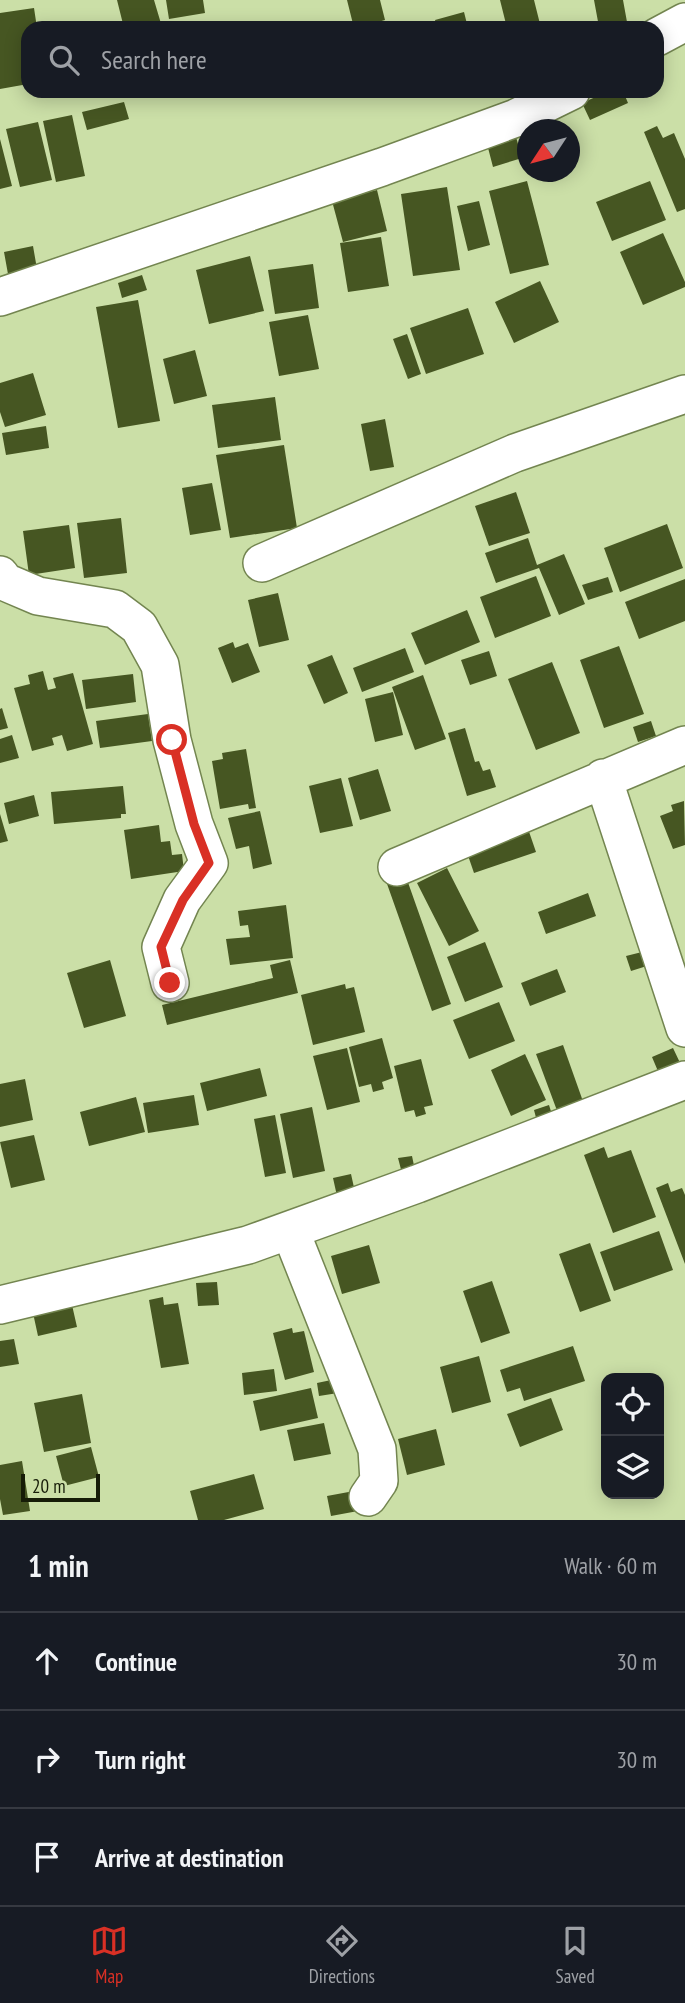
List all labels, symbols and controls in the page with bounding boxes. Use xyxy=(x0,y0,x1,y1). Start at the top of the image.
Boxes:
search box xyxy=(21,21,664,98)
icon: search xyxy=(45,41,83,79)
text: Search here xyxy=(101,43,207,76)
north arrow xyxy=(517,119,580,182)
route start xyxy=(156,724,187,755)
route end xyxy=(154,967,185,998)
map controls xyxy=(601,1373,664,1499)
button: locate xyxy=(601,1373,664,1436)
button: layers xyxy=(601,1436,664,1499)
scale bar xyxy=(21,1471,100,1503)
text: 20 m xyxy=(32,1474,66,1498)
text: 1 min xyxy=(28,1546,89,1585)
text: Walk · 60 m xyxy=(564,1551,657,1580)
icon: ahead xyxy=(28,1642,66,1680)
text: Continue xyxy=(95,1645,177,1678)
text: 30 m xyxy=(616,1647,657,1676)
icon: right xyxy=(28,1740,66,1778)
text: Turn right xyxy=(95,1743,186,1776)
text: 30 m xyxy=(616,1745,657,1774)
icon: arrive xyxy=(28,1838,66,1876)
text: Arrive at destination xyxy=(95,1841,284,1874)
tab: Map xyxy=(90,1922,128,1988)
tab: Directions xyxy=(309,1922,375,1988)
tab: Saved xyxy=(556,1922,595,1988)

